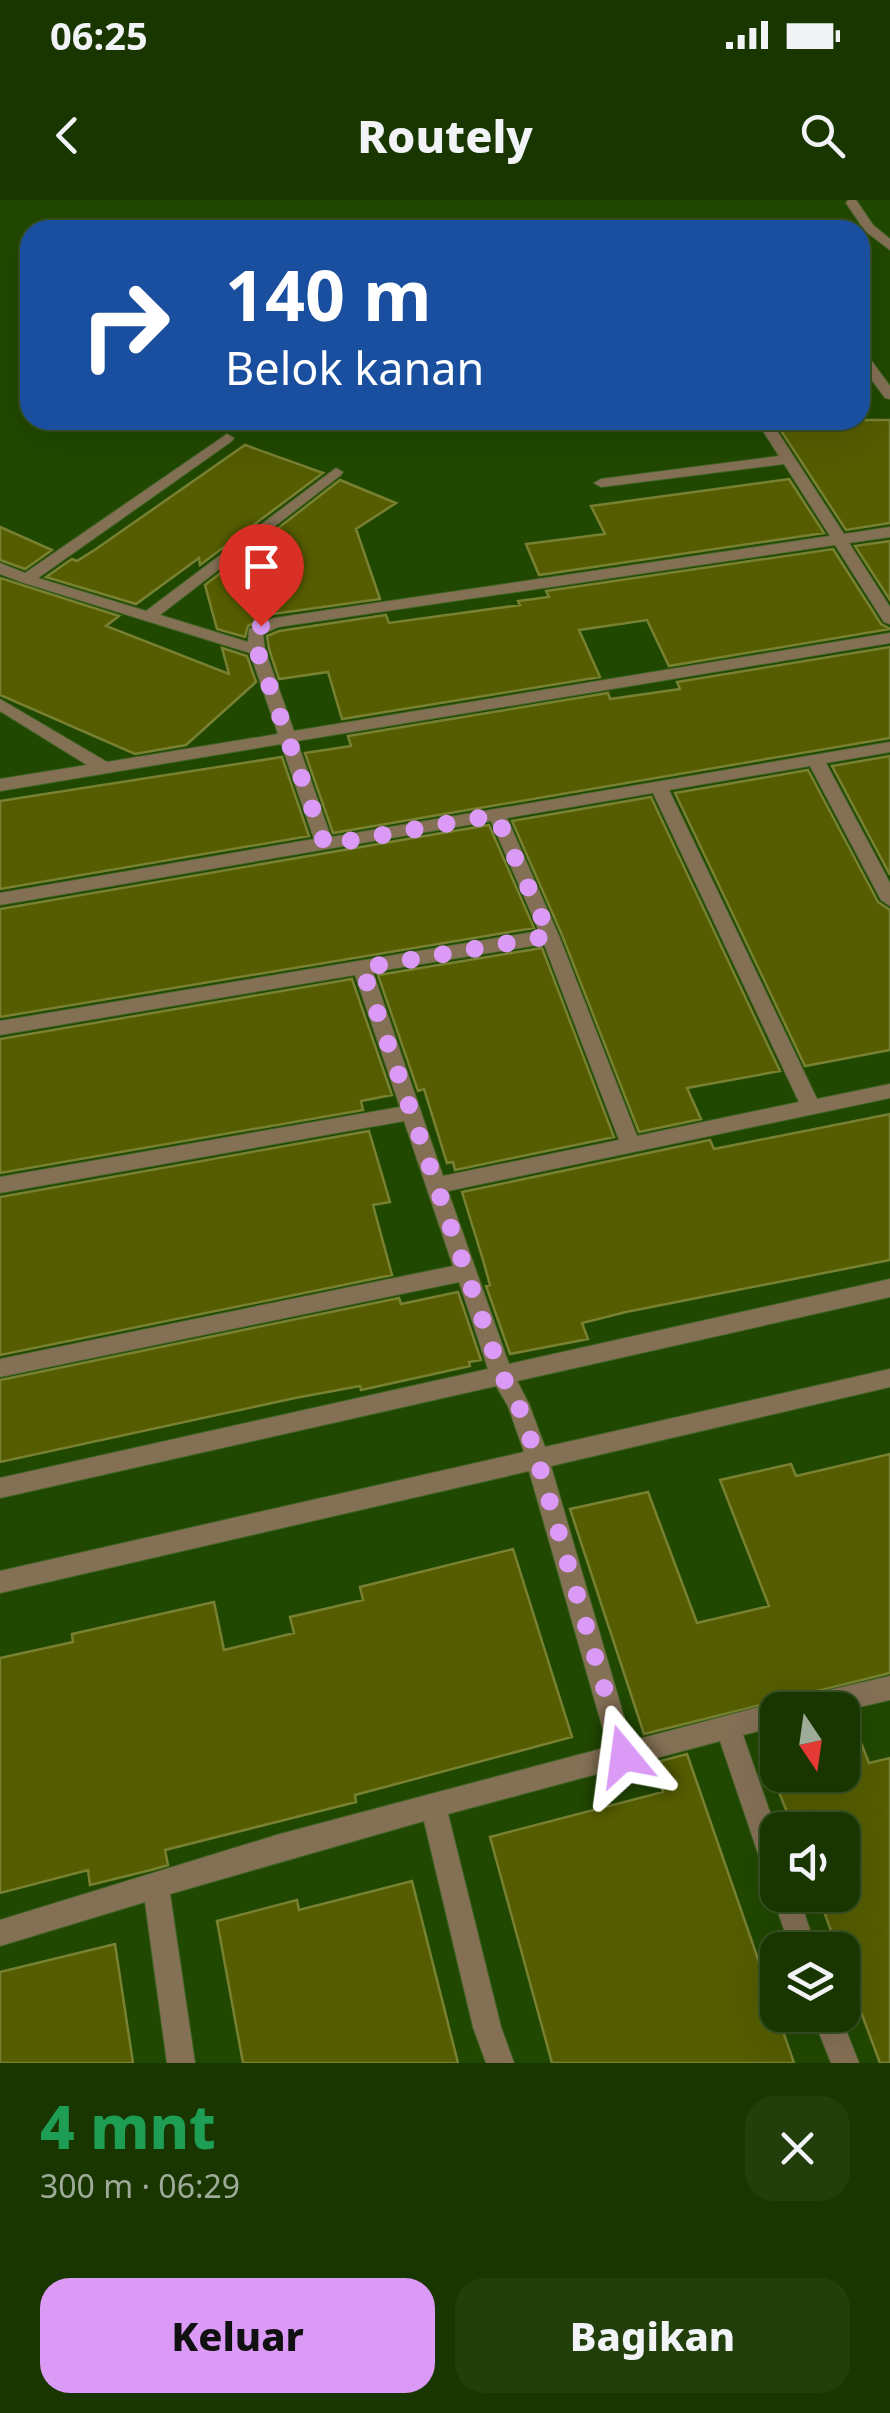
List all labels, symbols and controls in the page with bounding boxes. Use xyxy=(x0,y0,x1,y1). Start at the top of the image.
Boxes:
text: 06:25 xyxy=(50,9,148,61)
text: Routely xyxy=(357,105,533,166)
icon: back xyxy=(40,108,95,163)
icon: search xyxy=(795,108,850,163)
text: 140 m xyxy=(225,246,432,342)
icon: right xyxy=(60,260,190,390)
text: Belok kanan xyxy=(225,337,484,398)
pin xyxy=(219,524,304,627)
icon: arrive xyxy=(234,539,289,594)
north arrow xyxy=(760,1692,860,1792)
map controls xyxy=(760,1692,860,2032)
position arrow xyxy=(572,1704,676,1808)
button: sound xyxy=(760,1812,860,1912)
button: layers xyxy=(760,1932,860,2032)
text: 4 mnt xyxy=(40,2085,216,2167)
button: close xyxy=(745,2096,850,2201)
text: 300 m · 06:29 xyxy=(40,2164,240,2207)
button: Keluar xyxy=(40,2278,435,2393)
button: Bagikan xyxy=(455,2278,850,2393)

